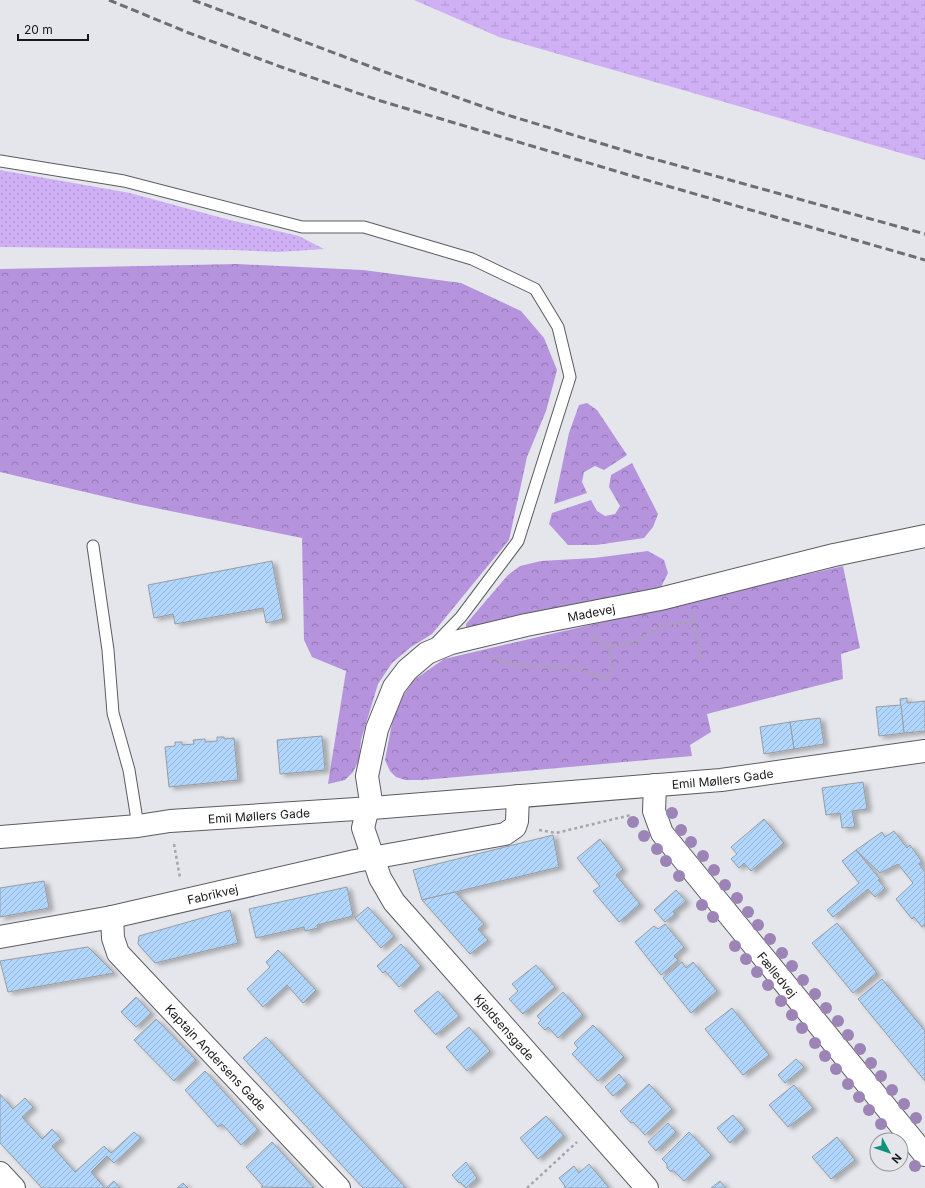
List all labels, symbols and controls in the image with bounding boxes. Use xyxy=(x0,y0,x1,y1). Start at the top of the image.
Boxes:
scale bar xyxy=(18,16,88,42)
text: 20 m xyxy=(24,22,53,37)
street label: Madevej xyxy=(566,600,616,624)
street label: Emil Møllers Gade xyxy=(671,765,774,791)
street label: Emil Møllers Gade xyxy=(208,805,310,826)
street label: Fabrikvej xyxy=(186,881,239,907)
street label: Fælledvej xyxy=(754,949,801,1000)
street label: Kjeldsensgade xyxy=(471,991,538,1063)
street label: Kaptajn Andersens Gade xyxy=(162,1001,270,1114)
north arrow xyxy=(869,1132,909,1172)
text: N xyxy=(889,1151,905,1166)

